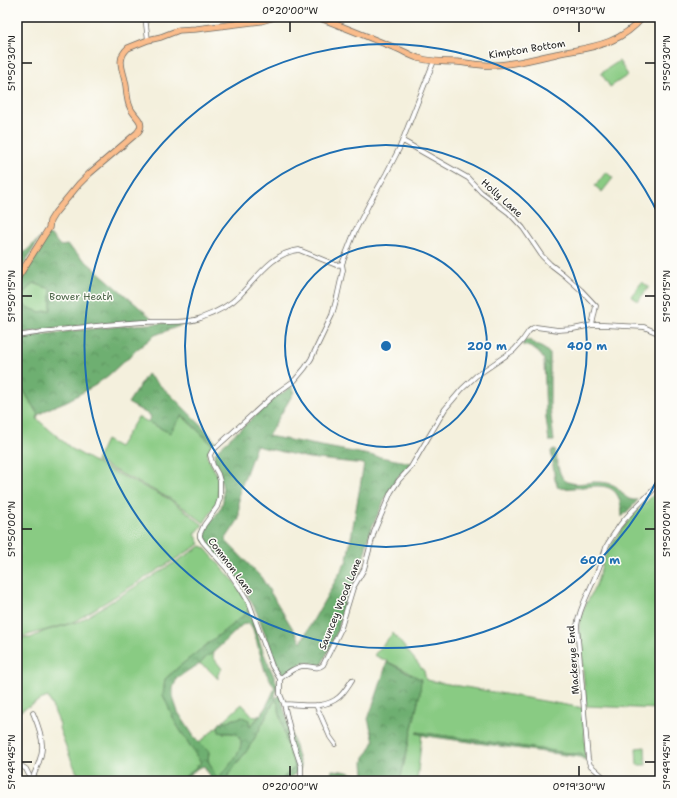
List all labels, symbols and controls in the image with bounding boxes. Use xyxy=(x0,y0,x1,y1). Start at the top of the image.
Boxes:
text: 0°20'00"W xyxy=(262,4,318,17)
text: 0°19'30"W xyxy=(553,4,606,17)
text: 51°50'30"N xyxy=(5,35,18,91)
text: 51°50'30"N xyxy=(660,35,673,91)
street label: Kimpton Bottom xyxy=(488,36,567,61)
street label: Holly Lane xyxy=(479,176,526,220)
text: 51°50'15"N xyxy=(5,270,18,322)
text: 51°50'15"N xyxy=(660,270,673,322)
park label: Bower Heath xyxy=(49,290,113,303)
text: 200 m xyxy=(467,338,507,354)
text: 400 m xyxy=(567,338,607,354)
centre of rings xyxy=(379,339,393,353)
text: 51°50'00"N xyxy=(5,501,18,557)
text: 51°50'00"N xyxy=(660,501,673,557)
street label: Common Lane xyxy=(205,535,257,597)
text: 600 m xyxy=(580,552,620,568)
street label: Sauncey Wood Lane xyxy=(316,556,364,652)
street label: Mackerye End xyxy=(564,624,582,695)
text: 51°49'45"N xyxy=(5,734,18,790)
text: 51°49'45"N xyxy=(660,734,673,790)
text: 0°20'00"W xyxy=(262,780,318,793)
text: 0°19'30"W xyxy=(553,780,606,793)

